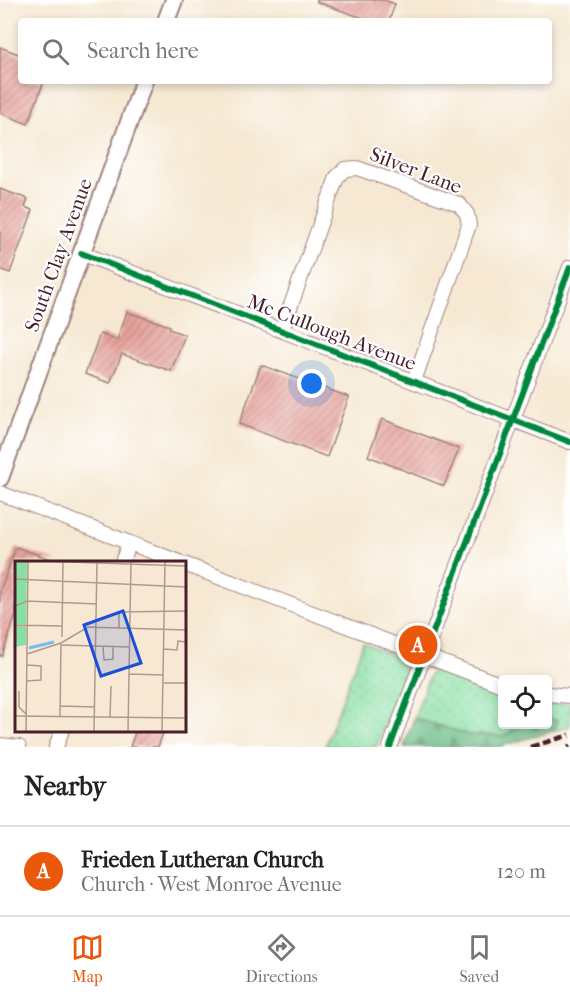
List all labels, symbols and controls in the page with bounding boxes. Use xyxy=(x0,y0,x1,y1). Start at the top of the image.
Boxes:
search box xyxy=(18,18,552,84)
icon: search xyxy=(39,35,72,68)
text: Search here xyxy=(87,38,199,64)
street label: Silver Lane xyxy=(367,142,465,199)
street label: South Clay Avenue xyxy=(20,175,97,335)
street label: Mc Cullough Avenue xyxy=(244,290,420,375)
your location xyxy=(297,369,326,398)
inset map xyxy=(15,561,186,732)
pin: A xyxy=(398,622,438,668)
map controls xyxy=(498,675,552,729)
button: locate xyxy=(498,675,552,729)
text: Nearby xyxy=(24,771,106,802)
text: Frieden Lutheran Church xyxy=(81,847,324,873)
text: A xyxy=(37,860,50,883)
text: 120 m xyxy=(497,860,546,883)
text: Church · West Monroe Avenue xyxy=(81,873,342,896)
tab: Map xyxy=(71,931,104,986)
tab: Directions xyxy=(246,931,318,986)
tab: Saved xyxy=(459,931,499,986)

